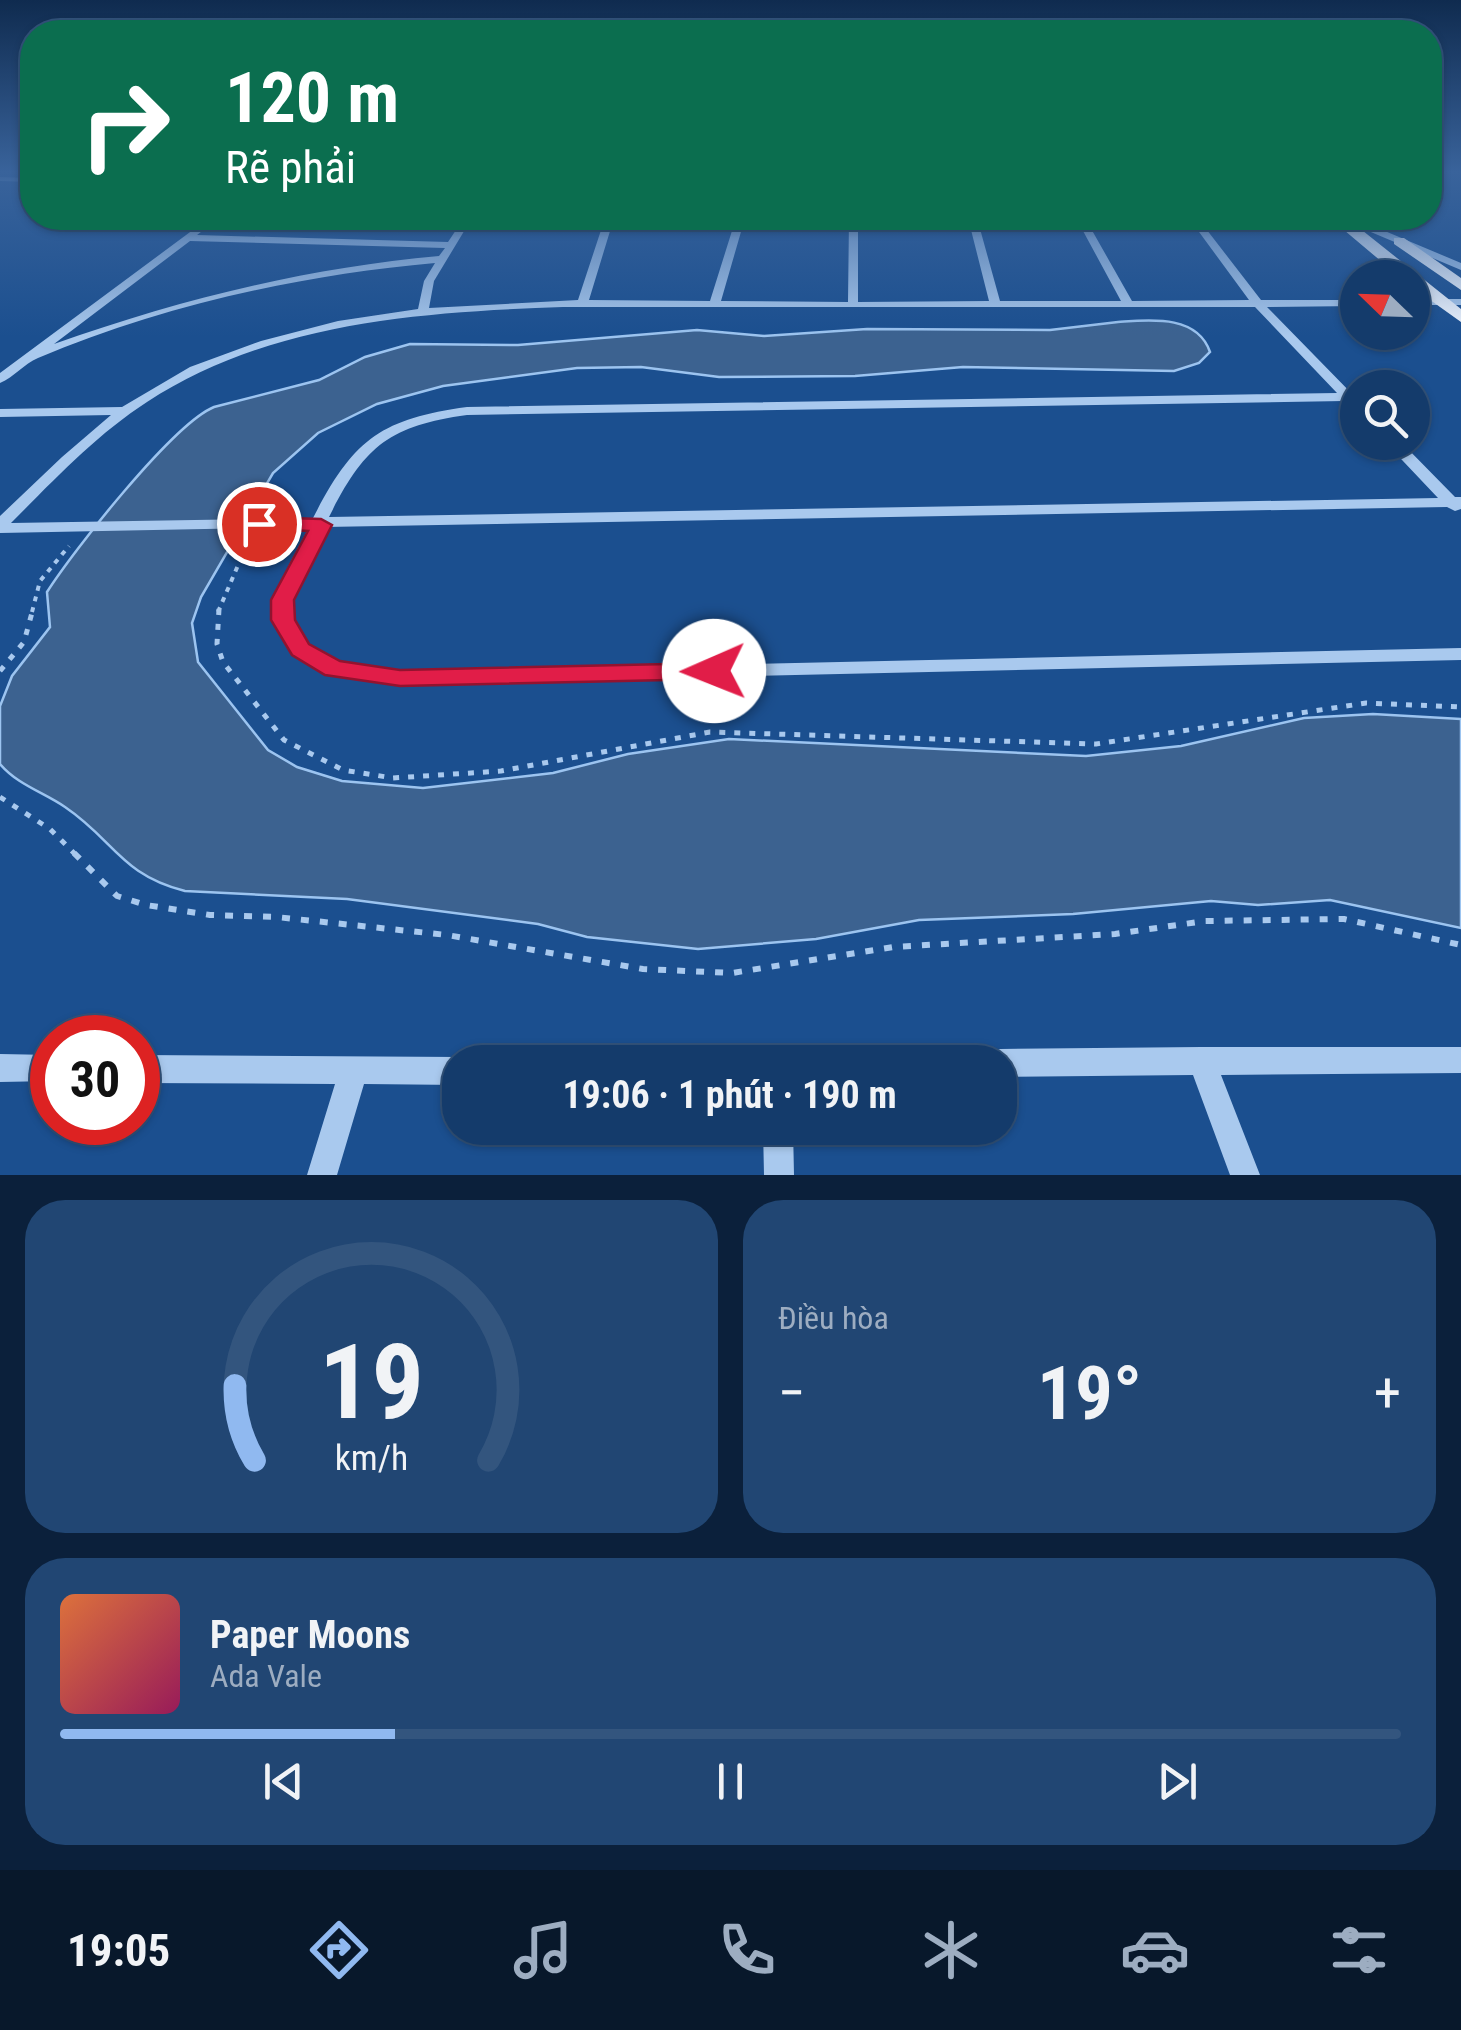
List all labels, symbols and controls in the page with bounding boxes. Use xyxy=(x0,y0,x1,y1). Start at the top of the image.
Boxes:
text: 120 m xyxy=(225,57,399,139)
icon: right xyxy=(60,60,190,190)
text: Rẽ phải xyxy=(225,141,356,194)
north arrow xyxy=(1340,260,1430,350)
map controls xyxy=(1340,260,1430,460)
button: search xyxy=(1340,370,1430,460)
pin xyxy=(217,482,302,567)
icon: arrive xyxy=(232,497,287,552)
position arrow xyxy=(662,619,766,723)
speed limit sign: 30 xyxy=(30,1015,160,1145)
text: 19:06 · 1 phút · 190 m xyxy=(562,1073,897,1117)
text: Điều hòa xyxy=(778,1299,889,1337)
text: 19 xyxy=(319,1322,424,1443)
text: 19° xyxy=(1037,1349,1142,1437)
text: − xyxy=(778,1361,806,1425)
text: + xyxy=(1374,1361,1401,1425)
text: km/h xyxy=(335,1437,408,1479)
text: Paper Moons xyxy=(210,1613,410,1657)
text: Ada Vale xyxy=(210,1657,322,1695)
icon: previous xyxy=(256,1754,311,1809)
icon: pause xyxy=(703,1754,758,1809)
icon: next xyxy=(1150,1754,1205,1809)
icon: directions xyxy=(304,1915,374,1985)
icon: music xyxy=(508,1915,578,1985)
icon: phone xyxy=(712,1915,782,1985)
icon: climate xyxy=(916,1915,986,1985)
icon: car xyxy=(1120,1915,1190,1985)
icon: filters xyxy=(1324,1915,1394,1985)
text: 19:05 xyxy=(67,1924,170,1977)

